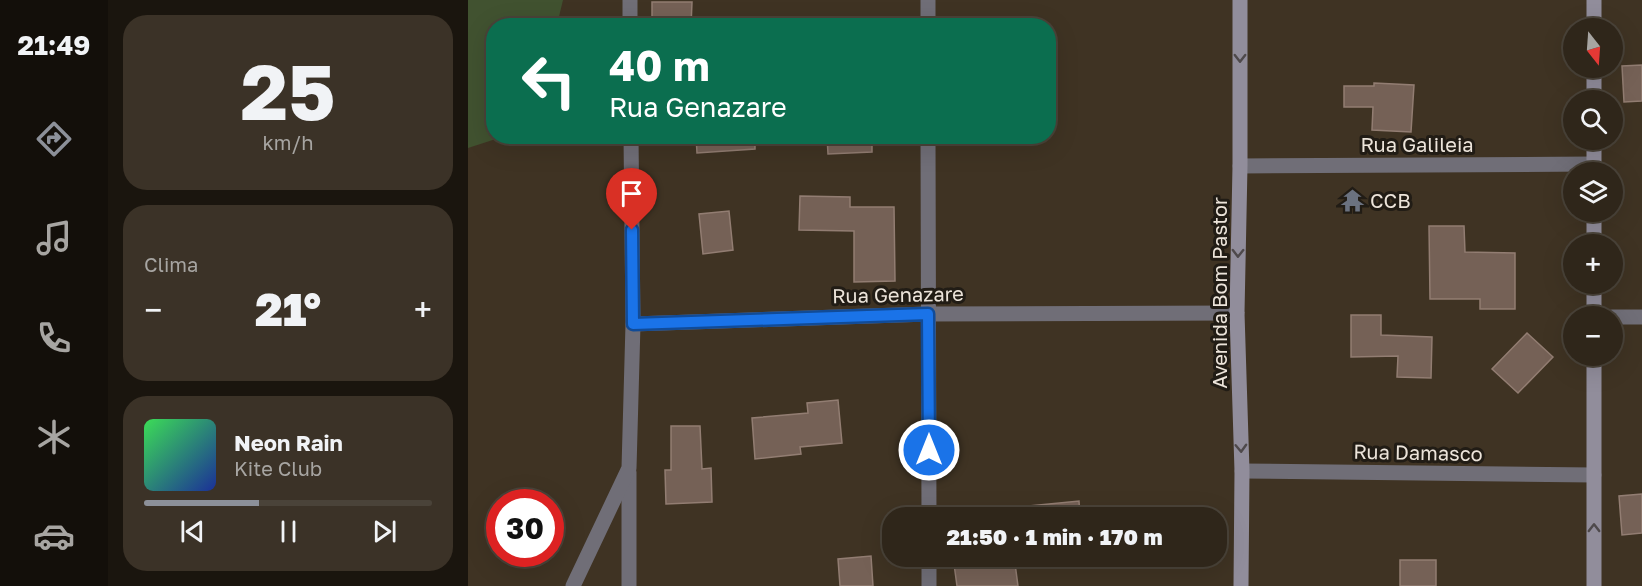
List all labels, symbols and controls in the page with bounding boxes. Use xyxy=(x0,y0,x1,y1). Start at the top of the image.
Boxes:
north arrow xyxy=(1563,18,1623,78)
map controls xyxy=(1563,18,1623,366)
text: 21:49 xyxy=(17,29,91,61)
text: 40 m xyxy=(609,40,710,90)
icon: left xyxy=(510,42,588,120)
text: 25 xyxy=(240,44,336,137)
one-way arrow xyxy=(1234,54,1246,63)
button: search xyxy=(1563,90,1623,150)
text: Rua Genazare xyxy=(609,91,787,123)
icon: directions xyxy=(33,118,75,160)
text: km/h xyxy=(263,130,313,154)
street label: Rua Galileia xyxy=(1360,132,1474,156)
button: layers xyxy=(1563,162,1623,222)
pin xyxy=(606,168,657,230)
icon: arrive xyxy=(615,177,648,210)
temple icon: CCB xyxy=(1339,187,1365,213)
place label: CCB xyxy=(1370,188,1411,212)
street label: Avenida Bom Pastor xyxy=(1207,197,1231,389)
icon: music xyxy=(33,217,75,259)
button: + xyxy=(1563,234,1623,294)
one-way arrow xyxy=(1232,249,1244,258)
text: Clima xyxy=(144,252,198,276)
street label: Rua Genazare xyxy=(832,281,964,307)
text: 21° xyxy=(255,282,321,336)
text: − xyxy=(144,290,162,329)
text: + xyxy=(414,290,432,329)
button: − xyxy=(1563,306,1623,366)
icon: phone xyxy=(33,317,75,359)
icon: climate xyxy=(33,416,75,458)
position arrow xyxy=(897,418,961,482)
text: Neon Rain xyxy=(234,429,343,456)
street label: Rua Damasco xyxy=(1353,439,1483,465)
one-way arrow xyxy=(1235,444,1247,453)
text: Kite Club xyxy=(234,456,322,480)
speed limit sign: 30 xyxy=(486,489,564,567)
icon: car xyxy=(33,515,75,557)
icon: previous xyxy=(176,515,209,548)
icon: pause xyxy=(272,515,305,548)
icon: next xyxy=(368,515,401,548)
text: 21:50 · 1 min · 170 m xyxy=(946,523,1163,550)
one-way arrow xyxy=(1588,523,1600,532)

